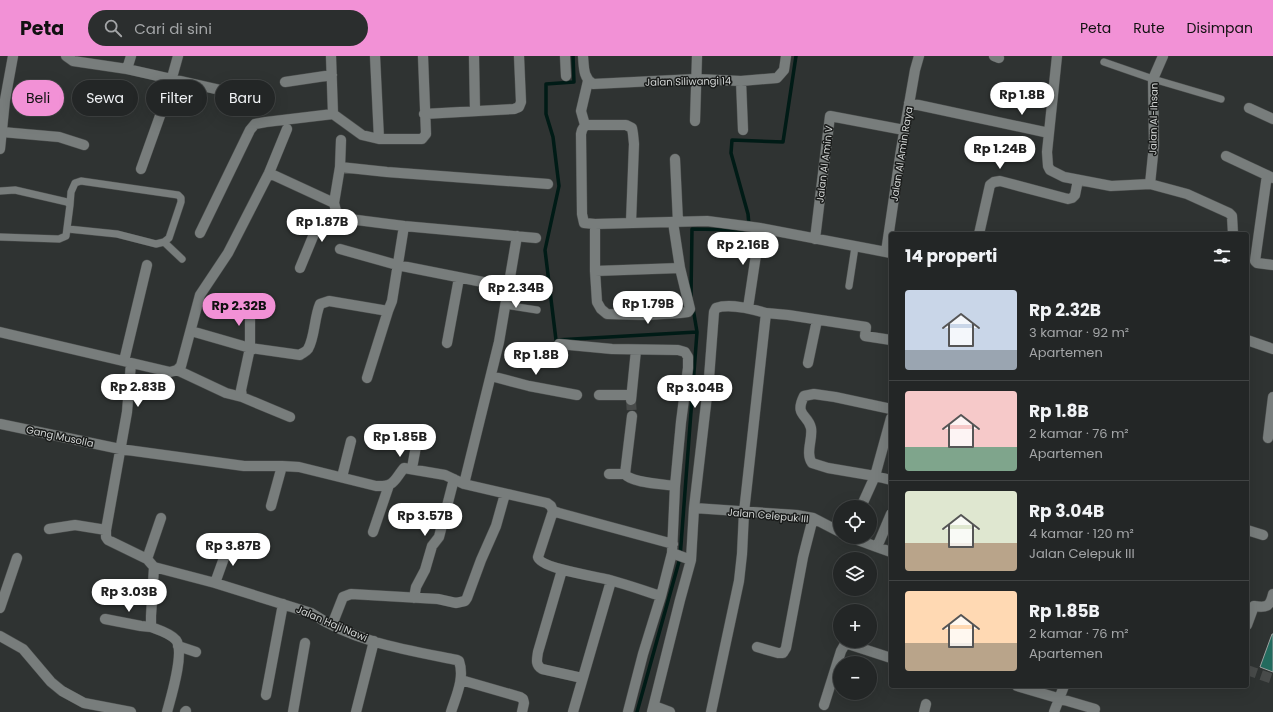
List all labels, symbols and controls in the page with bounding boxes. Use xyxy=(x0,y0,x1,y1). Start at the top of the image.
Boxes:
search box xyxy=(88,10,368,46)
text: Peta xyxy=(20,15,64,42)
icon: search xyxy=(102,17,124,39)
text: Cari di sini xyxy=(134,18,212,39)
text: Peta xyxy=(1080,18,1111,38)
text: Rute xyxy=(1133,18,1165,38)
text: Disimpan xyxy=(1187,18,1253,38)
street label: Jalan Siliwangi 14 xyxy=(645,73,731,90)
chip: Beli xyxy=(12,80,64,116)
chip: Sewa xyxy=(72,80,138,116)
chip: Filter xyxy=(146,80,207,116)
chip: Baru xyxy=(215,80,275,116)
pin: Rp 1.8B xyxy=(985,82,1059,116)
street label: Jalan Al-Ihsan xyxy=(1145,83,1162,155)
text: Rp 1.8B xyxy=(999,85,1045,104)
street label: Jalan Al Amin Raya xyxy=(887,105,916,203)
street label: Jalan Al Amin V xyxy=(812,124,837,203)
pin: Rp 1.24B xyxy=(959,136,1041,170)
text: Rp 1.24B xyxy=(973,139,1027,158)
pin: Rp 1.87B xyxy=(281,209,363,243)
text: Rp 1.87B xyxy=(296,212,348,231)
pin: Rp 2.16B xyxy=(702,232,784,266)
text: Rp 2.16B xyxy=(717,235,769,254)
text: 14 properti xyxy=(905,244,997,268)
icon: filters xyxy=(1211,245,1233,267)
pin: Rp 2.34B xyxy=(475,275,557,309)
text: Rp 2.34B xyxy=(488,278,544,297)
pin: Rp 1.79B xyxy=(607,291,689,325)
pin: Rp 2.32B xyxy=(198,293,280,327)
text: Rp 1.79B xyxy=(622,294,674,313)
text: Rp 2.32B xyxy=(211,296,267,315)
text: Rp 2.32B xyxy=(1029,298,1101,322)
icon: home xyxy=(937,306,985,354)
text: 3 kamar · 92 m² xyxy=(1029,323,1129,342)
pin: Rp 1.8B xyxy=(499,342,573,376)
text: Apartemen xyxy=(1029,343,1103,362)
text: Rp 1.8B xyxy=(513,345,559,364)
pin: Rp 2.83B xyxy=(97,374,179,408)
pin: Rp 3.04B xyxy=(654,375,736,409)
text: Rp 2.83B xyxy=(110,377,166,396)
text: Rp 3.04B xyxy=(666,378,724,397)
text: Rp 1.8B xyxy=(1029,399,1089,423)
icon: home xyxy=(937,407,985,455)
street label: Gang Musolla xyxy=(25,422,95,451)
pin: Rp 1.85B xyxy=(359,424,441,458)
text: 2 kamar · 76 m² xyxy=(1029,424,1129,443)
text: Rp 1.85B xyxy=(373,427,427,446)
text: Apartemen xyxy=(1029,444,1103,463)
text: Rp 3.04B xyxy=(1029,499,1104,523)
map controls xyxy=(833,500,877,700)
button: locate xyxy=(833,500,877,544)
pin: Rp 3.57B xyxy=(384,503,466,537)
street label: Jalan Celepuk III xyxy=(727,504,809,527)
text: Rp 3.57B xyxy=(397,506,453,525)
icon: home xyxy=(937,507,985,555)
text: 4 kamar · 120 m² xyxy=(1029,524,1134,543)
pin: Rp 3.87B xyxy=(192,533,274,567)
text: Rp 3.87B xyxy=(205,536,261,555)
text: Jalan Celepuk III xyxy=(1029,544,1135,563)
button: layers xyxy=(833,552,877,596)
pin: Rp 3.03B xyxy=(88,579,170,613)
text: Rp 3.03B xyxy=(101,582,157,601)
text: Rp 1.85B xyxy=(1029,599,1100,623)
street label: Jalan Haji Nawi xyxy=(294,602,370,645)
button: + xyxy=(833,604,877,648)
icon: home xyxy=(937,607,985,655)
text: 2 kamar · 76 m² xyxy=(1029,624,1129,643)
text: Apartemen xyxy=(1029,644,1103,663)
button: − xyxy=(833,656,877,700)

